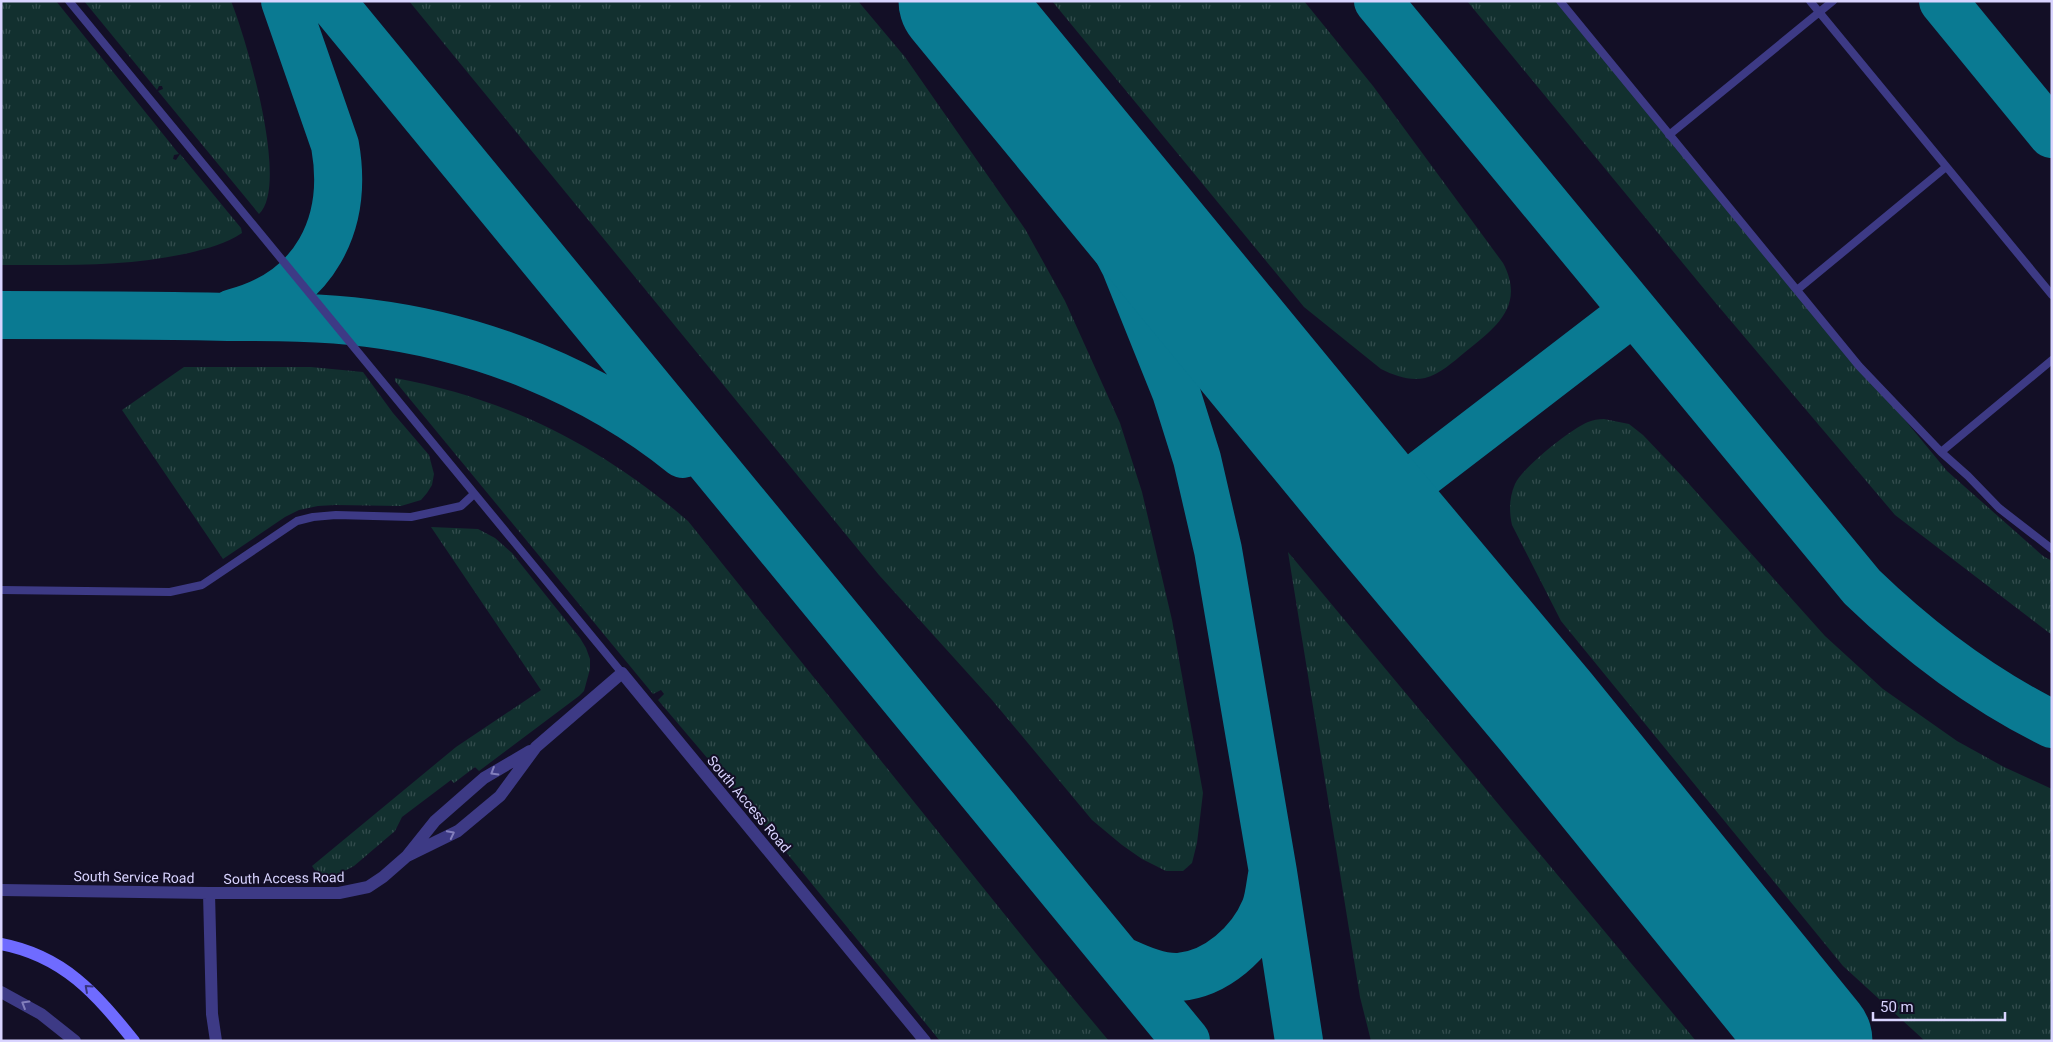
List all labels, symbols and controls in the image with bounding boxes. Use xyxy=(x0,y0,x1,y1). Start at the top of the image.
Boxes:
street label: South Access Road xyxy=(704,752,794,856)
one-way arrow xyxy=(491,765,500,775)
one-way arrow xyxy=(445,830,454,840)
street label: South Service Road xyxy=(73,868,195,886)
street label: South Access Road xyxy=(223,869,345,887)
one-way arrow xyxy=(85,985,94,994)
scale bar xyxy=(1873,990,2006,1022)
text: 50 m xyxy=(1880,998,1914,1016)
one-way arrow xyxy=(22,1001,31,1011)

